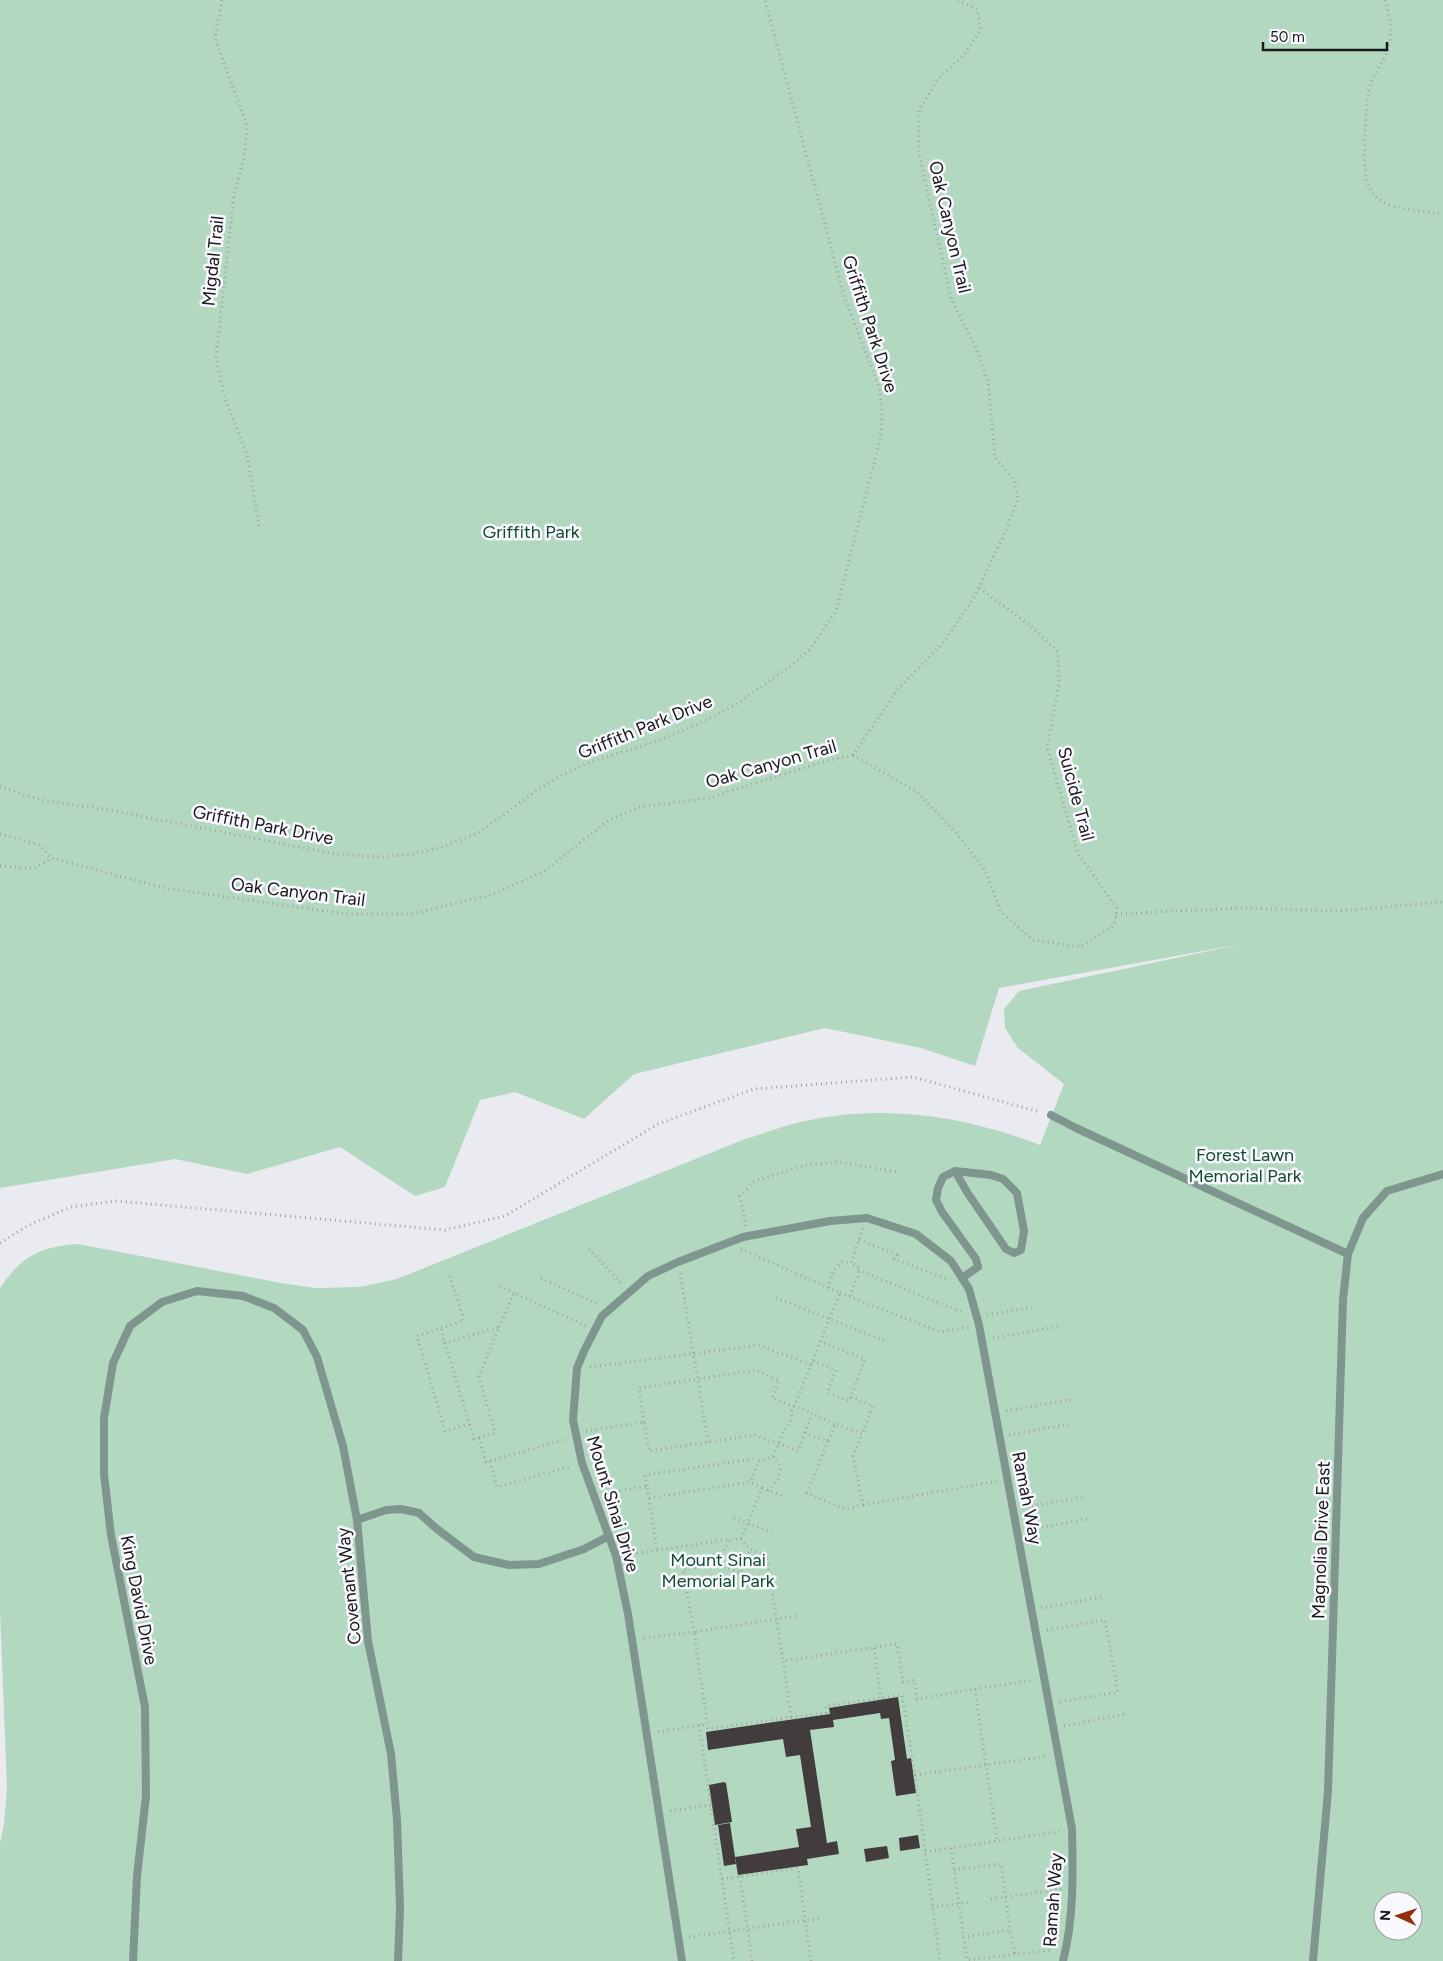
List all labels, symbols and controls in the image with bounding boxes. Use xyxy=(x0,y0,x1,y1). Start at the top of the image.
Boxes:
scale bar xyxy=(1263,20,1387,52)
text: 50 m xyxy=(1270,28,1305,46)
street label: Oak Canyon Trail xyxy=(924,159,976,295)
street label: Migdal Trail xyxy=(197,215,229,307)
street label: Griffith Park Drive xyxy=(837,253,903,396)
park label: Griffith Park xyxy=(483,521,580,543)
street label: Griffith Park Drive xyxy=(575,690,716,764)
street label: Oak Canyon Trail xyxy=(703,735,839,793)
street label: Suicide Trail xyxy=(1053,745,1099,843)
street label: Griffith Park Drive xyxy=(191,801,335,849)
street label: Oak Canyon Trail xyxy=(230,873,366,911)
park label: Forest Lawn Memorial Park xyxy=(1189,1144,1302,1187)
street label: Mount Sinai Drive xyxy=(582,1433,644,1575)
street label: Ramah Way xyxy=(1007,1450,1047,1547)
street label: Magnolia Drive East xyxy=(1307,1460,1335,1619)
street label: Covenant Way xyxy=(332,1526,366,1646)
street label: King David Drive xyxy=(116,1533,162,1667)
park label: Mount Sinai Memorial Park xyxy=(662,1549,775,1592)
street label: Ramah Way xyxy=(1039,1852,1067,1948)
north arrow xyxy=(1373,1891,1423,1941)
text: N xyxy=(1377,1909,1394,1921)

